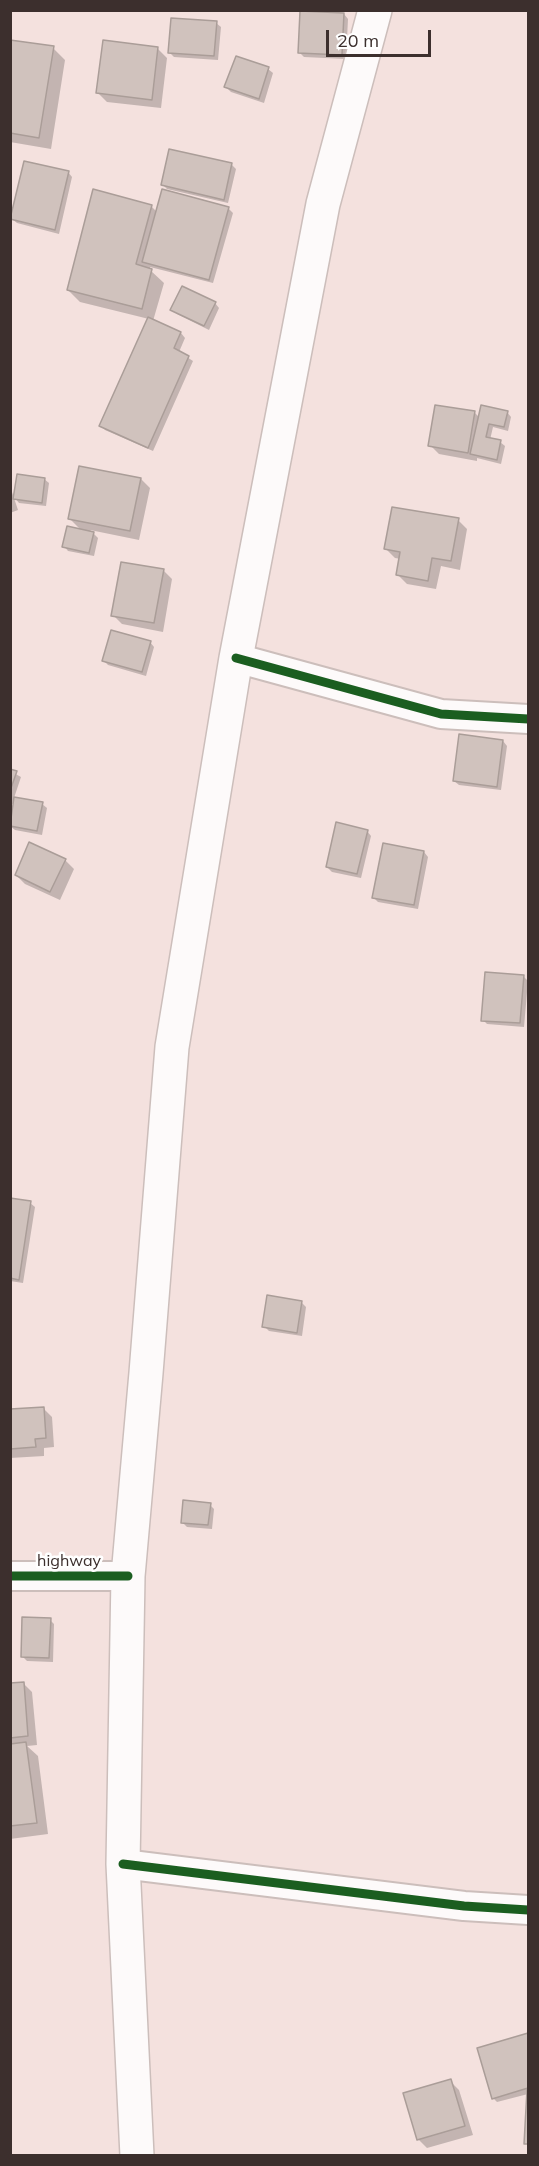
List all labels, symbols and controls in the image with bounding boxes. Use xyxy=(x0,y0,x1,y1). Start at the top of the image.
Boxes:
scale bar xyxy=(329,18,434,56)
text: 20 m xyxy=(337,29,379,52)
street label: highway xyxy=(37,1551,101,1571)

